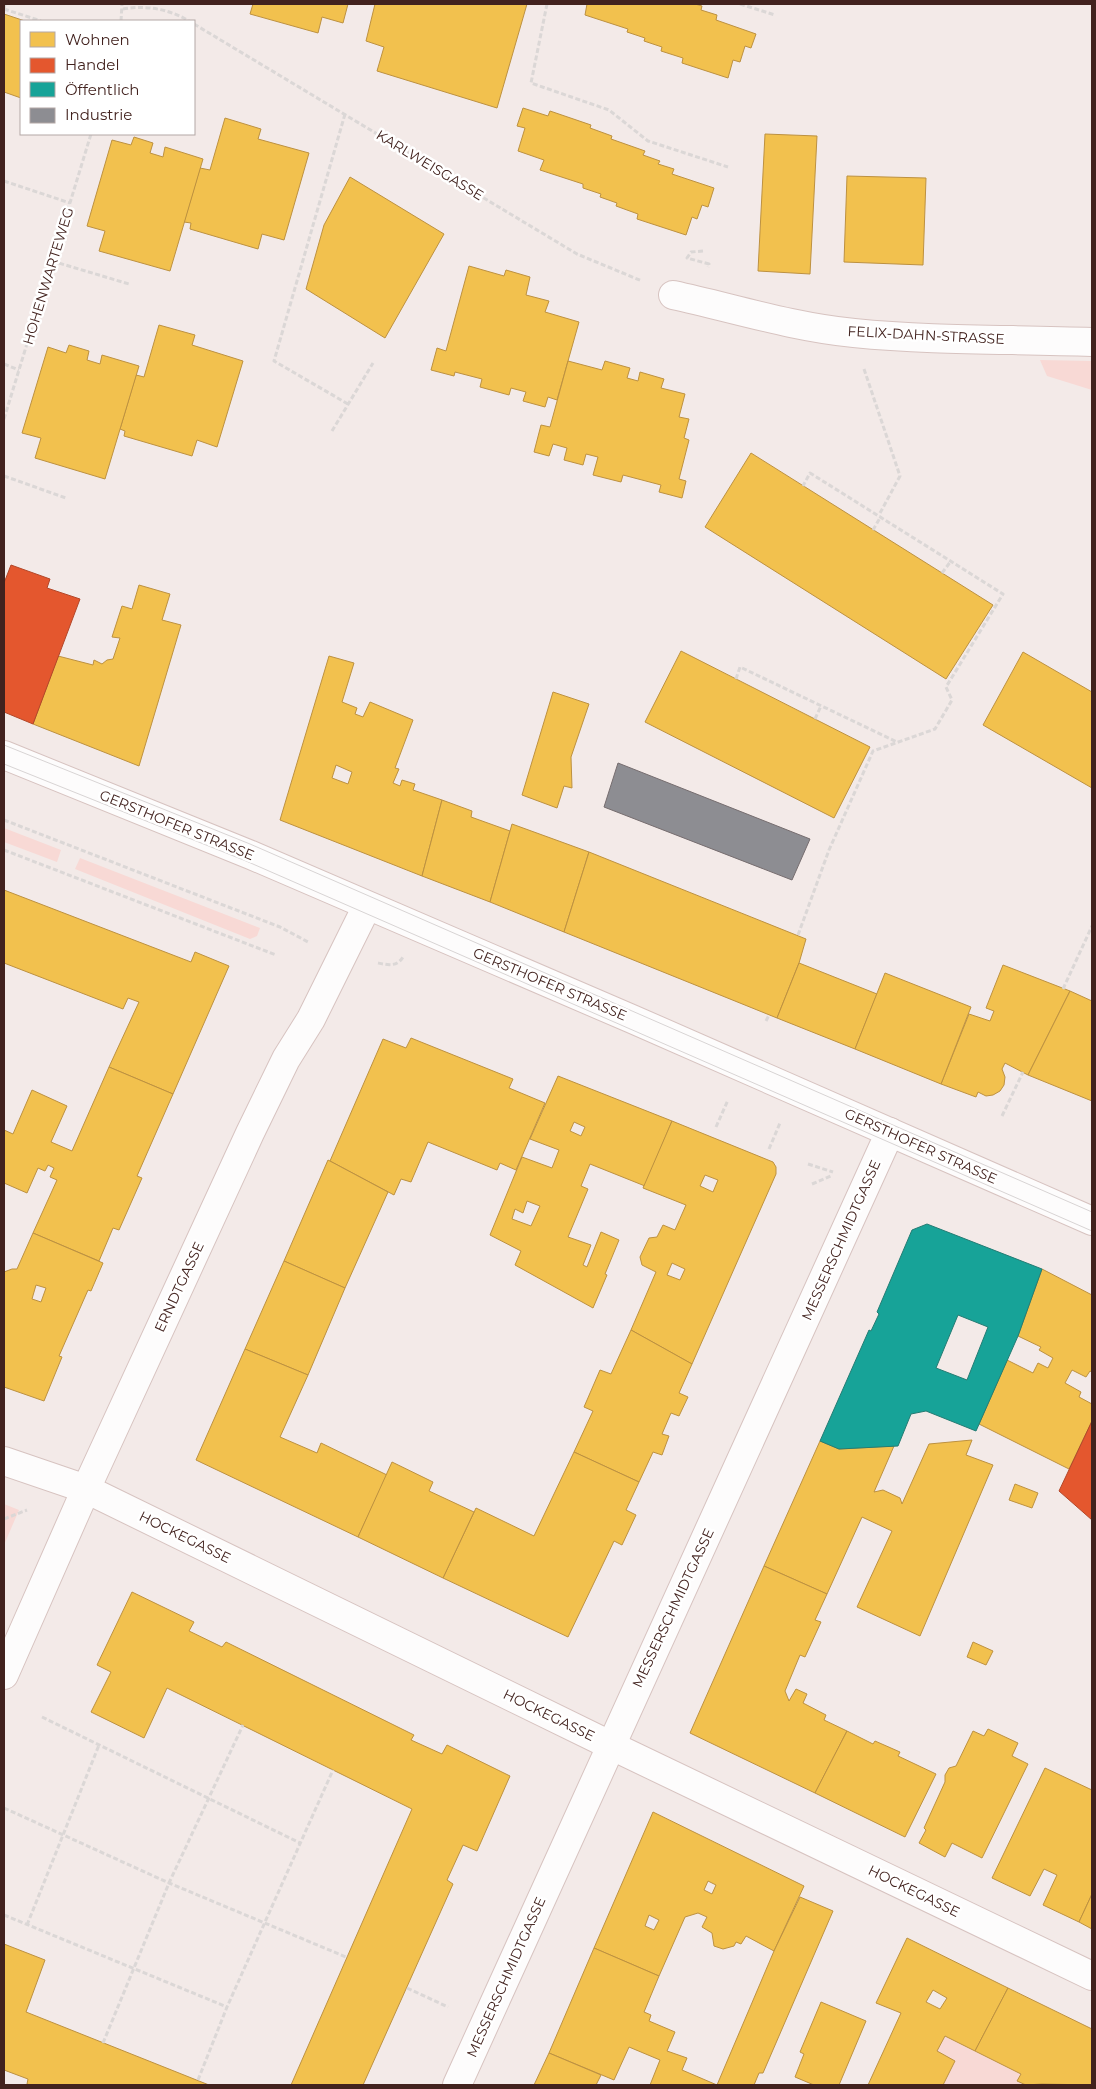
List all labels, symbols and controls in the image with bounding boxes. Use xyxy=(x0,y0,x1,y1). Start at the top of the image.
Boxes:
legend xyxy=(20,20,195,135)
text: Wohnen xyxy=(65,30,130,49)
text: Handel xyxy=(65,55,119,74)
text: Öffentlich xyxy=(65,80,139,99)
text: Industrie xyxy=(65,105,132,124)
street label: KARLWEISGASSE xyxy=(373,126,487,204)
street label: HOHENWARTEWEG xyxy=(19,205,77,347)
street label: FELIX-DAHN-STRASSE xyxy=(847,322,1005,348)
street label: GERSTHOFER STRASSE xyxy=(97,786,257,864)
street label: GERSTHOFER STRASSE xyxy=(470,943,630,1025)
street label: GERSTHOFER STRASSE xyxy=(842,1104,1000,1188)
street label: MESSERSCHMIDTGASSE xyxy=(797,1157,885,1323)
street label: ERNDTGASSE xyxy=(150,1239,208,1335)
street label: HOCKEGASSE xyxy=(136,1507,234,1567)
street label: MESSERSCHMIDTGASSE xyxy=(628,1525,718,1691)
street label: HOCKEGASSE xyxy=(500,1685,598,1745)
street label: HOCKEGASSE xyxy=(865,1861,963,1921)
street label: MESSERSCHMIDTGASSE xyxy=(462,1894,550,2060)

